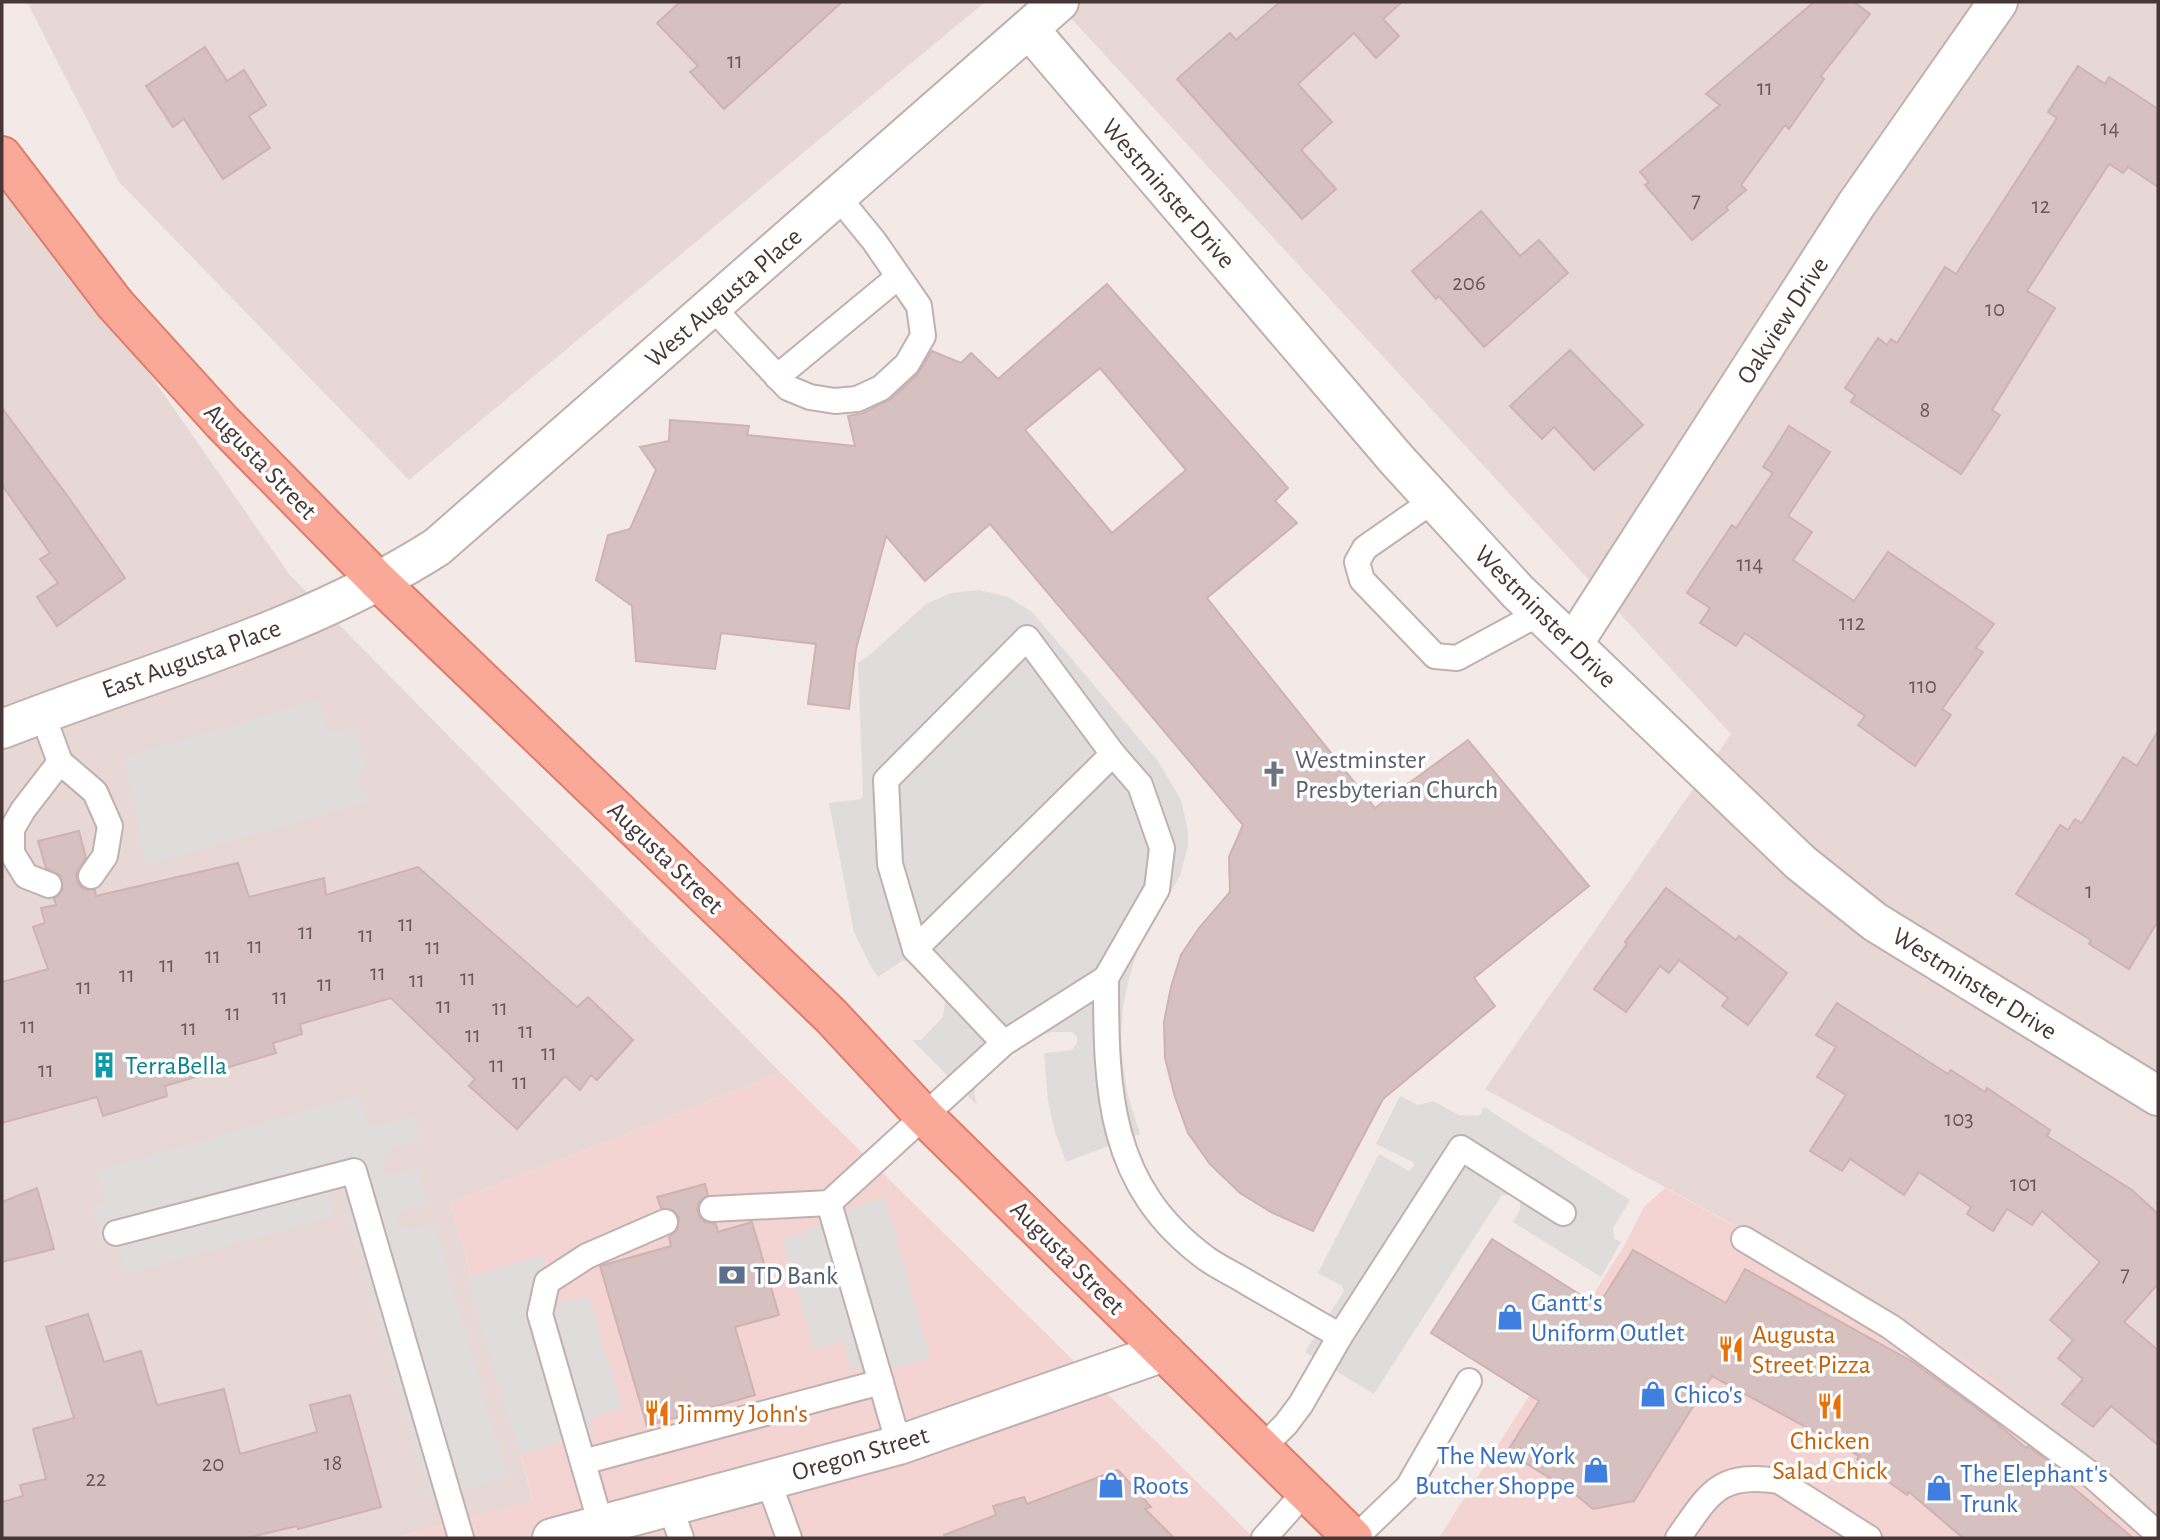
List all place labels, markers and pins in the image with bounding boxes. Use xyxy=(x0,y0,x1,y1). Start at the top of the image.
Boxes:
place label: Westminster Presbyterian Church xyxy=(1295,747,1498,803)
church icon: Westminster Presbyterian Church xyxy=(1259,759,1289,789)
building icon: TerraBella xyxy=(89,1050,119,1080)
place label: TerraBella xyxy=(125,1053,227,1079)
bank icon: TD Bank xyxy=(717,1260,747,1290)
place label: TD Bank xyxy=(753,1263,838,1289)
place label: Gantt's Uniform Outlet xyxy=(1531,1290,1685,1346)
shop icon: Gantt's Uniform Outlet xyxy=(1495,1302,1525,1332)
place label: Augusta Street Pizza xyxy=(1752,1322,1871,1378)
restaurant icon: Augusta Street Pizza xyxy=(1716,1334,1746,1364)
shop icon: Chico's xyxy=(1638,1379,1668,1409)
place label: Chico's xyxy=(1674,1382,1743,1408)
restaurant icon: Chicken Salad Chick xyxy=(1815,1391,1845,1421)
restaurant icon: Jimmy John's xyxy=(642,1398,672,1428)
place label: Jimmy John's xyxy=(678,1401,808,1427)
place label: Chicken Salad Chick xyxy=(1772,1428,1888,1484)
place label: The New York Butcher Shoppe xyxy=(1415,1443,1575,1499)
shop icon: The New York Butcher Shoppe xyxy=(1581,1455,1611,1485)
place label: The Elephant's Trunk xyxy=(1960,1461,2108,1517)
shop icon: Roots xyxy=(1096,1470,1126,1500)
place label: Roots xyxy=(1132,1473,1189,1499)
shop icon: The Elephant's Trunk xyxy=(1924,1473,1954,1503)

